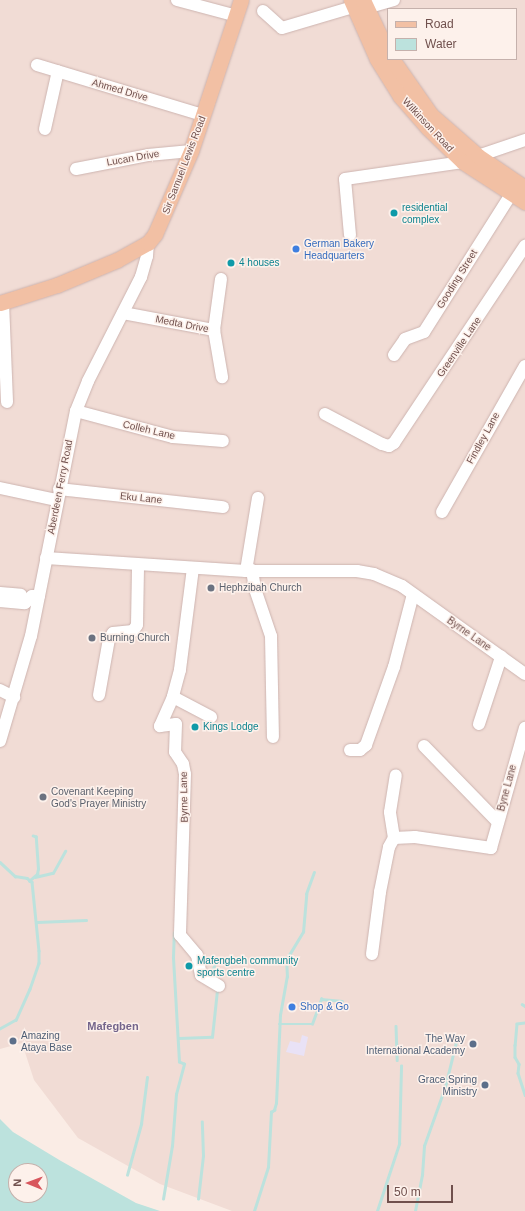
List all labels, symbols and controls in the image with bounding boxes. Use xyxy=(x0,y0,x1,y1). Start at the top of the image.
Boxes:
legend xyxy=(387,8,517,60)
text: Road xyxy=(425,17,454,31)
text: Water xyxy=(425,37,457,51)
street label: Ahmed Drive xyxy=(91,76,149,104)
street label: Wilkinson Road xyxy=(400,96,456,154)
street label: Sir Samuel Lewis Road xyxy=(160,114,208,216)
street label: Lucan Drive xyxy=(106,147,160,169)
place label: residential complex xyxy=(402,201,448,224)
marker: residential complex xyxy=(389,208,399,218)
place label: German Bakery Headquarters xyxy=(304,237,374,260)
marker: German Bakery Headquarters xyxy=(291,244,301,254)
street label: Gooding Street xyxy=(434,247,480,311)
place label: 4 houses xyxy=(239,257,280,269)
marker: 4 houses xyxy=(226,258,236,268)
street label: Medta Drive xyxy=(154,313,210,335)
street label: Greenville Lane xyxy=(434,315,484,379)
street label: Findley Lane xyxy=(464,410,502,466)
street label: Colleh Lane xyxy=(122,418,176,442)
street label: Aberdeen Ferry Road xyxy=(45,439,75,535)
street label: Eku Lane xyxy=(119,490,163,506)
place label: Hephzibah Church xyxy=(219,582,302,594)
marker: Hephzibah Church xyxy=(206,583,216,593)
street label: Byrne Lane xyxy=(445,614,493,654)
place label: Burning Church xyxy=(100,632,169,644)
marker: Burning Church xyxy=(87,633,97,643)
place label: Kings Lodge xyxy=(203,721,259,733)
marker: Kings Lodge xyxy=(190,722,200,732)
street label: Byne Lane xyxy=(495,763,519,813)
street label: Byrne Lane xyxy=(178,771,190,823)
place label: Covenant Keeping God's Prayer Ministry xyxy=(51,785,146,808)
marker: Covenant Keeping God's Prayer Ministry xyxy=(38,792,48,802)
place label: Mafengbeh community sports centre xyxy=(197,954,298,978)
marker: Mafengbeh community sports centre xyxy=(184,961,194,971)
place label: Shop & Go xyxy=(300,1001,349,1013)
marker: Shop & Go xyxy=(287,1002,297,1012)
district label: Mafegben xyxy=(87,1019,139,1033)
place label: Amazing Ataya Base xyxy=(21,1029,72,1052)
place label: The Way International Academy xyxy=(365,1032,465,1056)
marker: Amazing Ataya Base xyxy=(8,1036,18,1046)
marker: The Way International Academy xyxy=(468,1039,478,1049)
place label: Grace Spring Ministry xyxy=(418,1073,477,1096)
marker: Grace Spring Ministry xyxy=(480,1080,490,1090)
north arrow xyxy=(8,1163,48,1203)
scale bar xyxy=(389,1177,455,1203)
text: N xyxy=(11,1179,23,1187)
text: 50 m xyxy=(394,1185,421,1199)

